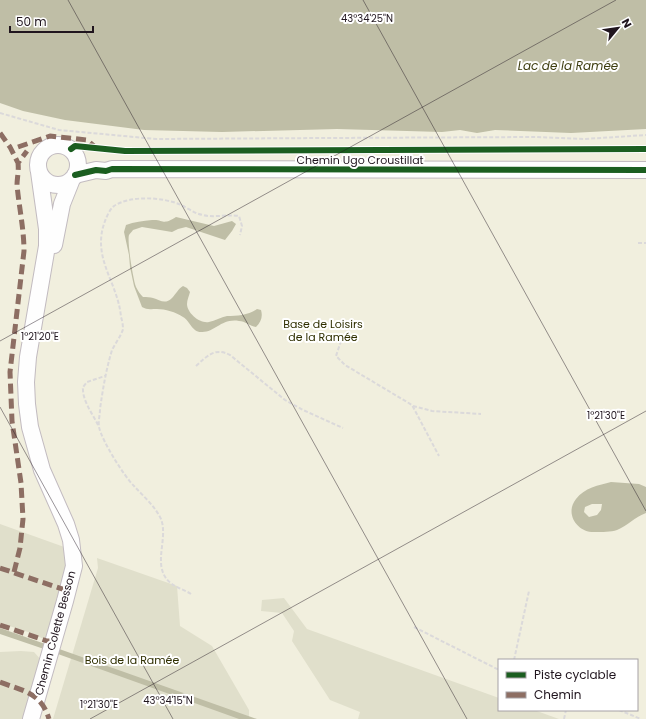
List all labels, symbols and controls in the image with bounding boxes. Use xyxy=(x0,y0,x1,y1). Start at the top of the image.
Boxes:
scale bar xyxy=(10,8,93,34)
north arrow xyxy=(598,8,638,48)
text: 43°34'25"N xyxy=(341,11,393,26)
text: 50 m xyxy=(16,13,47,30)
text: N xyxy=(618,16,636,31)
water label: Lac de la Ramée xyxy=(518,57,619,74)
street label: Chemin Ugo Croustillat xyxy=(296,152,424,168)
park label: Base de Loisirs de la Ramée xyxy=(283,316,363,345)
text: 1°21'20"E xyxy=(21,329,59,344)
text: 1°21'30"E xyxy=(587,408,625,423)
street label: Chemin Colette Besson xyxy=(31,569,79,697)
park label: Bois de la Ramée xyxy=(85,652,179,668)
legend xyxy=(498,659,638,711)
text: Piste cyclable xyxy=(534,666,616,683)
text: Chemin xyxy=(534,686,581,703)
text: 43°34'15"N xyxy=(143,693,193,708)
text: 1°21'30"E xyxy=(80,697,118,712)

